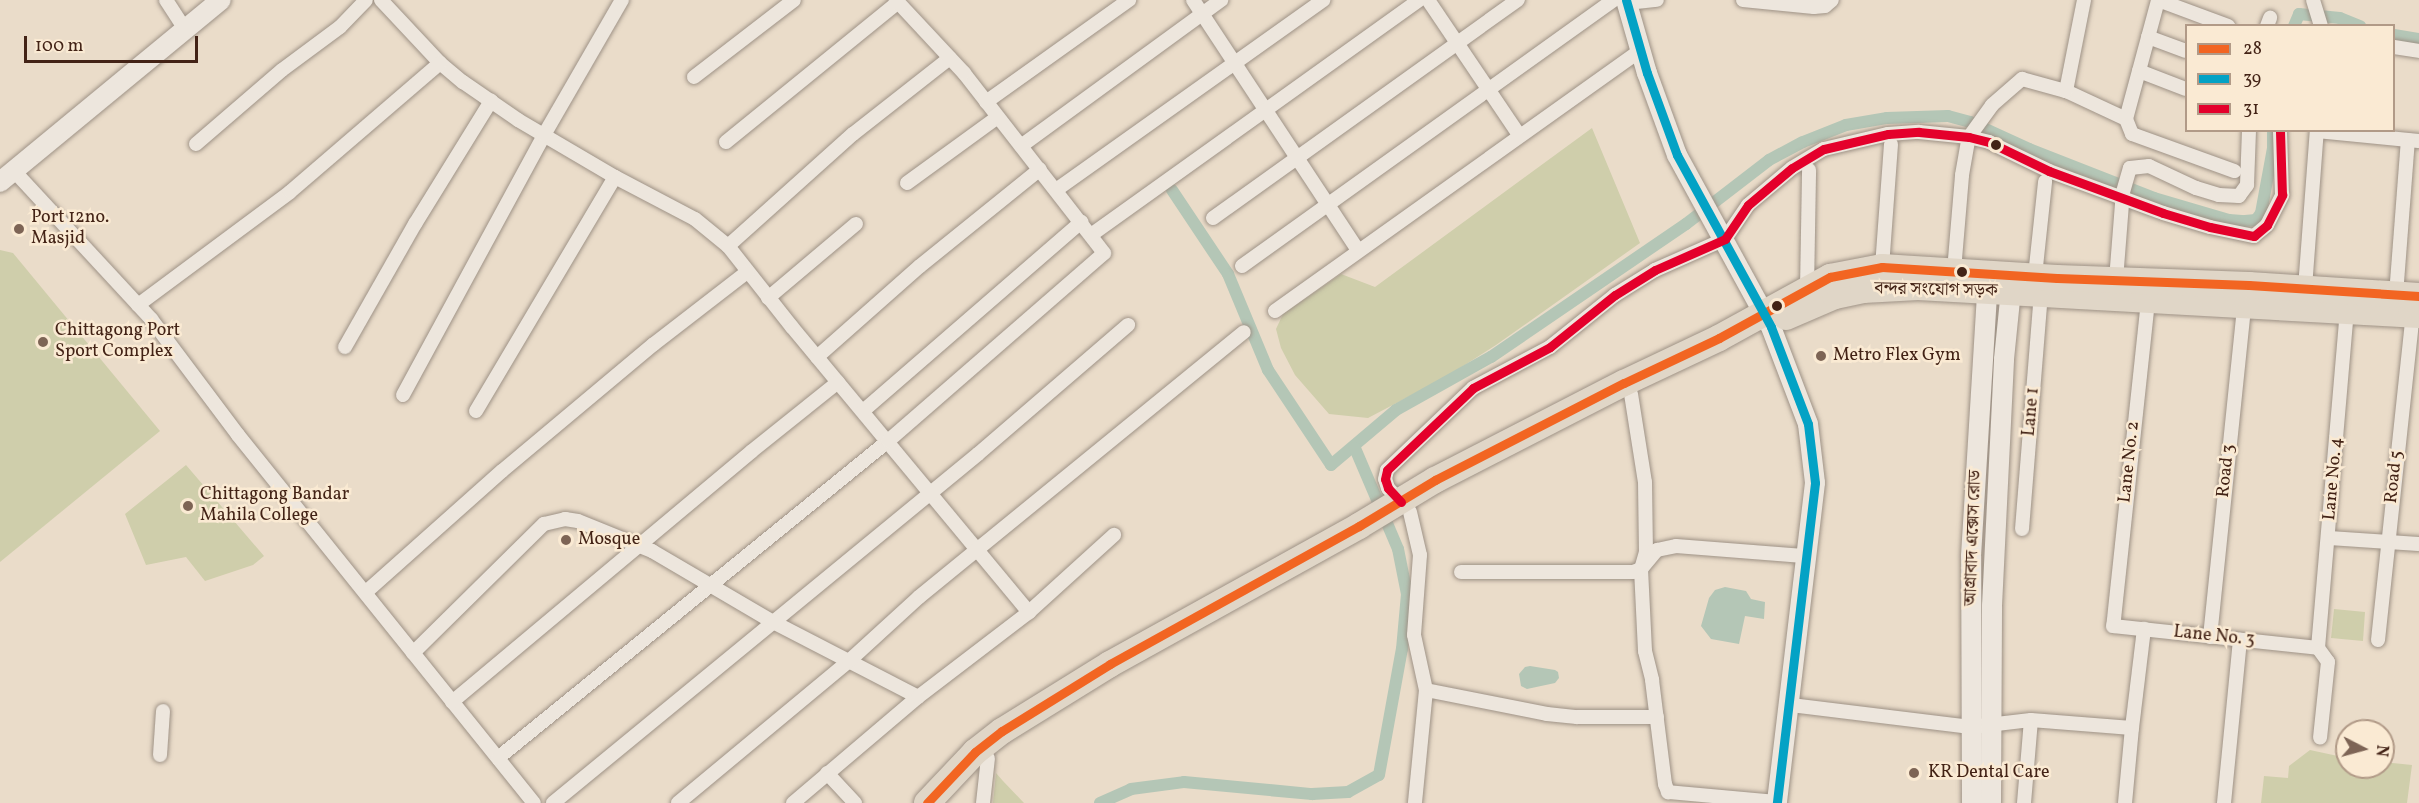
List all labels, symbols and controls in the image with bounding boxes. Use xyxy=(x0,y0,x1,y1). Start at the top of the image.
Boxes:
scale bar xyxy=(27,24,201,62)
legend xyxy=(2185,24,2395,132)
text: 100 m xyxy=(35,34,84,59)
text: 28 xyxy=(2243,37,2262,62)
text: 39 xyxy=(2243,67,2261,92)
text: 31 xyxy=(2243,97,2259,122)
unlabelled marker xyxy=(1990,139,2002,151)
place label: Port 12no. Masjid xyxy=(31,208,109,250)
marker: Port 12no. Masjid xyxy=(12,222,26,236)
unlabelled marker xyxy=(1956,266,1968,278)
street label: বন্দর সংযোগ সড়ক xyxy=(1874,279,1998,303)
unlabelled marker xyxy=(1771,300,1783,312)
place label: Chittagong Port Sport Complex xyxy=(55,321,180,364)
marker: Chittagong Port Sport Complex xyxy=(36,335,50,349)
place label: Metro Flex Gym xyxy=(1833,345,1961,367)
marker: Metro Flex Gym xyxy=(1814,349,1828,363)
street label: Lane 1 xyxy=(2019,387,2045,437)
street label: Lane No. 2 xyxy=(2115,420,2145,504)
street label: Lane No. 4 xyxy=(2320,437,2348,521)
street label: Road 3 xyxy=(2213,443,2241,499)
street label: Road 5 xyxy=(2381,450,2409,504)
street label: আগ্রাবাদ এক্সেস রোড xyxy=(1961,470,1987,606)
place label: Chittagong Bandar Mahila College xyxy=(200,485,349,528)
marker: Chittagong Bandar Mahila College xyxy=(181,499,195,513)
place label: Mosque xyxy=(578,529,640,551)
marker: Mosque xyxy=(559,533,573,547)
street label: Lane No. 3 xyxy=(2172,622,2256,652)
north arrow xyxy=(2335,719,2395,779)
text: N xyxy=(2369,744,2392,758)
place label: KR Dental Care xyxy=(1928,762,2050,784)
marker: KR Dental Care xyxy=(1905,764,1923,782)

